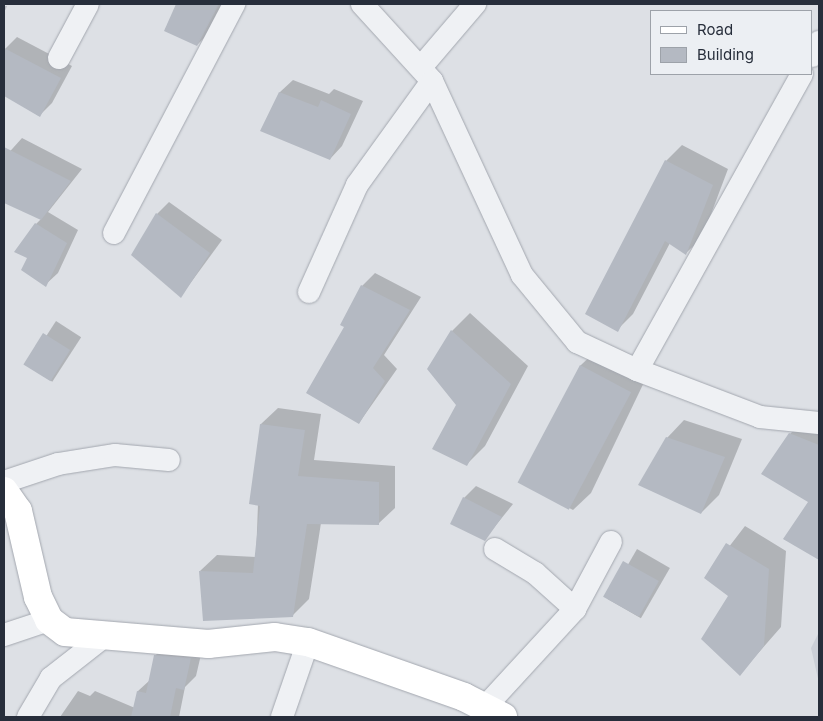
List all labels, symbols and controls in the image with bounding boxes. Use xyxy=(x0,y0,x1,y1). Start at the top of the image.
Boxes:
legend xyxy=(650,10,813,75)
text: Road xyxy=(697,20,733,39)
text: Building xyxy=(697,45,754,64)

